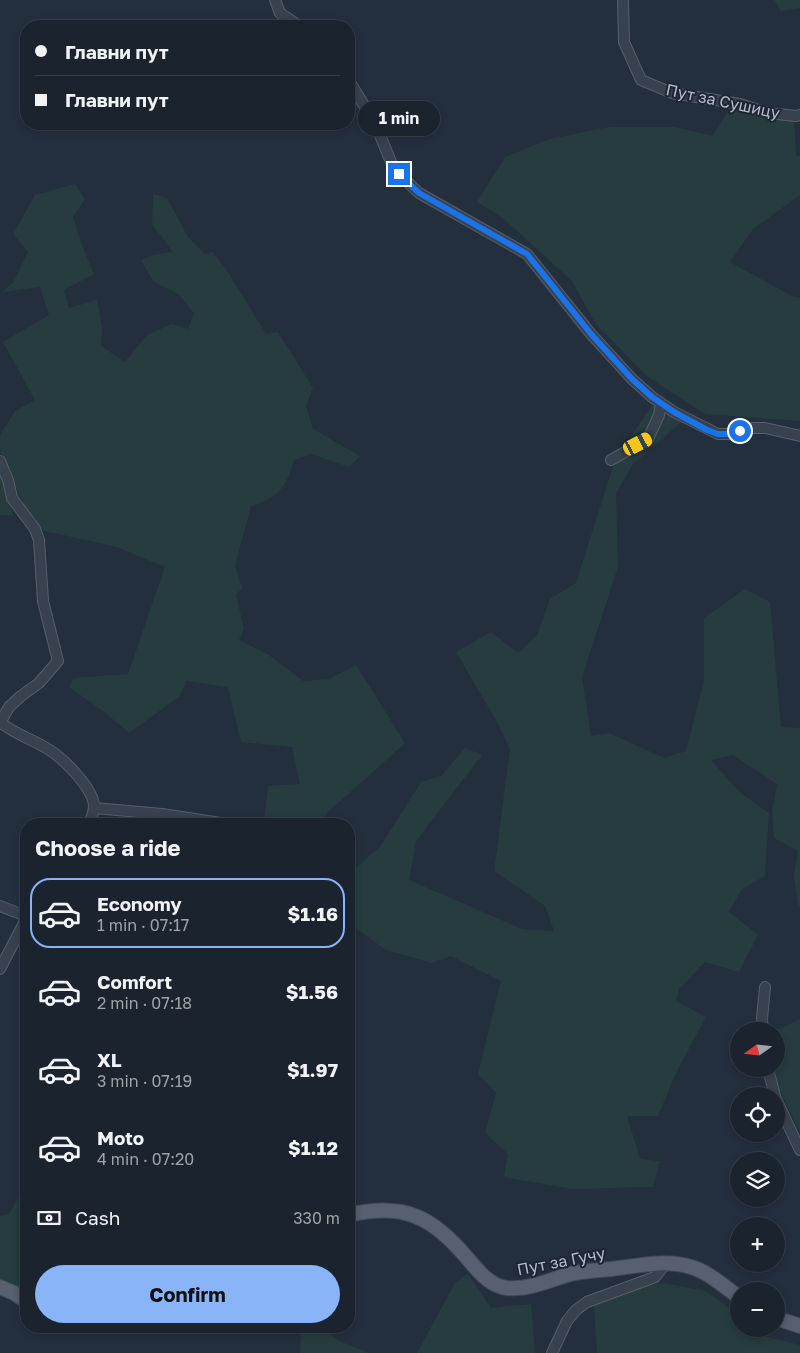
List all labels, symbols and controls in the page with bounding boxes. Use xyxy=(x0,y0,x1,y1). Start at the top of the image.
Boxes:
text: Главни пут xyxy=(65,40,169,63)
street label: Пут за Сушицу xyxy=(664,79,782,123)
text: Главни пут xyxy=(65,88,169,111)
callout: 1 min xyxy=(358,101,440,136)
text: 1 min xyxy=(379,108,419,128)
route end xyxy=(388,163,410,185)
route start xyxy=(729,420,751,442)
car xyxy=(621,431,654,457)
text: Choose a ride xyxy=(35,834,181,861)
icon: car xyxy=(37,891,82,936)
text: Economy xyxy=(97,892,182,915)
text: $1.16 xyxy=(288,902,338,925)
text: 1 min · 07:17 xyxy=(97,915,189,935)
icon: car xyxy=(37,969,82,1014)
text: Comfort xyxy=(97,970,172,993)
text: $1.56 xyxy=(286,980,338,1003)
text: 2 min · 07:18 xyxy=(97,993,192,1013)
north arrow xyxy=(730,1022,785,1078)
map controls xyxy=(730,1022,785,1337)
icon: car xyxy=(37,1047,82,1092)
text: XL xyxy=(97,1048,122,1071)
text: $1.97 xyxy=(287,1058,338,1081)
text: 3 min · 07:19 xyxy=(97,1071,192,1091)
button: locate xyxy=(730,1087,785,1142)
icon: car xyxy=(37,1125,82,1170)
text: Moto xyxy=(97,1126,144,1149)
text: $1.12 xyxy=(288,1136,338,1159)
text: 4 min · 07:20 xyxy=(97,1149,194,1169)
button: layers xyxy=(730,1152,785,1207)
icon: cash xyxy=(35,1204,63,1232)
text: Cash xyxy=(75,1206,120,1229)
text: 330 m xyxy=(293,1208,340,1228)
button: + xyxy=(730,1217,785,1272)
street label: Пут за Гучу xyxy=(515,1243,607,1279)
button: Confirm xyxy=(35,1265,340,1323)
button: − xyxy=(730,1282,785,1337)

